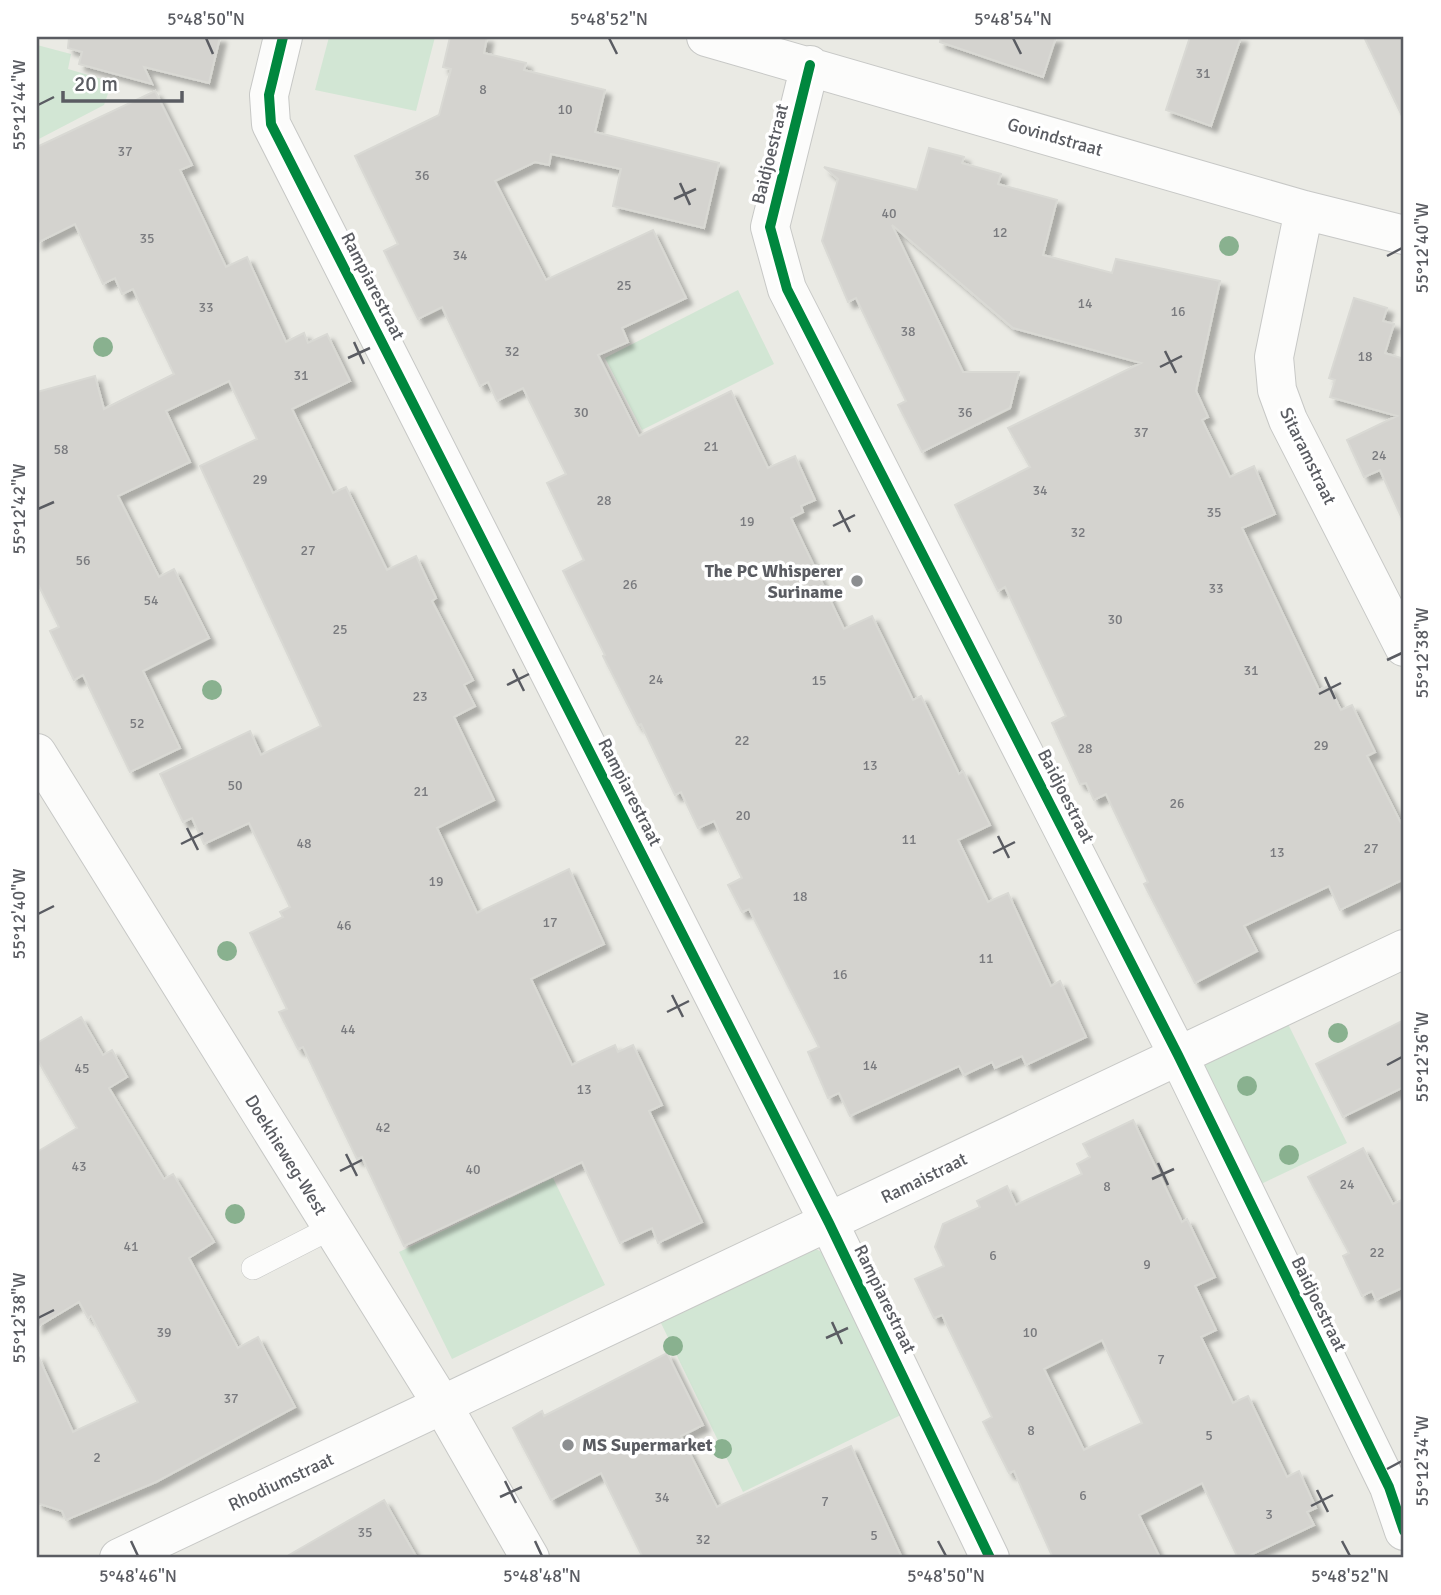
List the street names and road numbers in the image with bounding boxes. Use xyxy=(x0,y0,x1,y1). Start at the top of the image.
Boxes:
street label: Baidjoestraat xyxy=(747,101,793,207)
street label: Govindstraat xyxy=(1005,113,1105,161)
street label: Rampiarestraat xyxy=(336,228,410,344)
street label: Sitaramstraat xyxy=(1275,404,1341,508)
street label: Rampiarestraat xyxy=(593,734,667,850)
street label: Baidjoestraat xyxy=(1033,745,1099,847)
street label: Doekhieweg-West xyxy=(240,1091,332,1219)
street label: Ramaistraat xyxy=(877,1148,971,1208)
street label: Rampiarestraat xyxy=(849,1241,921,1357)
street label: Baidjoestraat xyxy=(1287,1253,1351,1355)
street label: Rhodiumstraat xyxy=(225,1448,337,1516)

